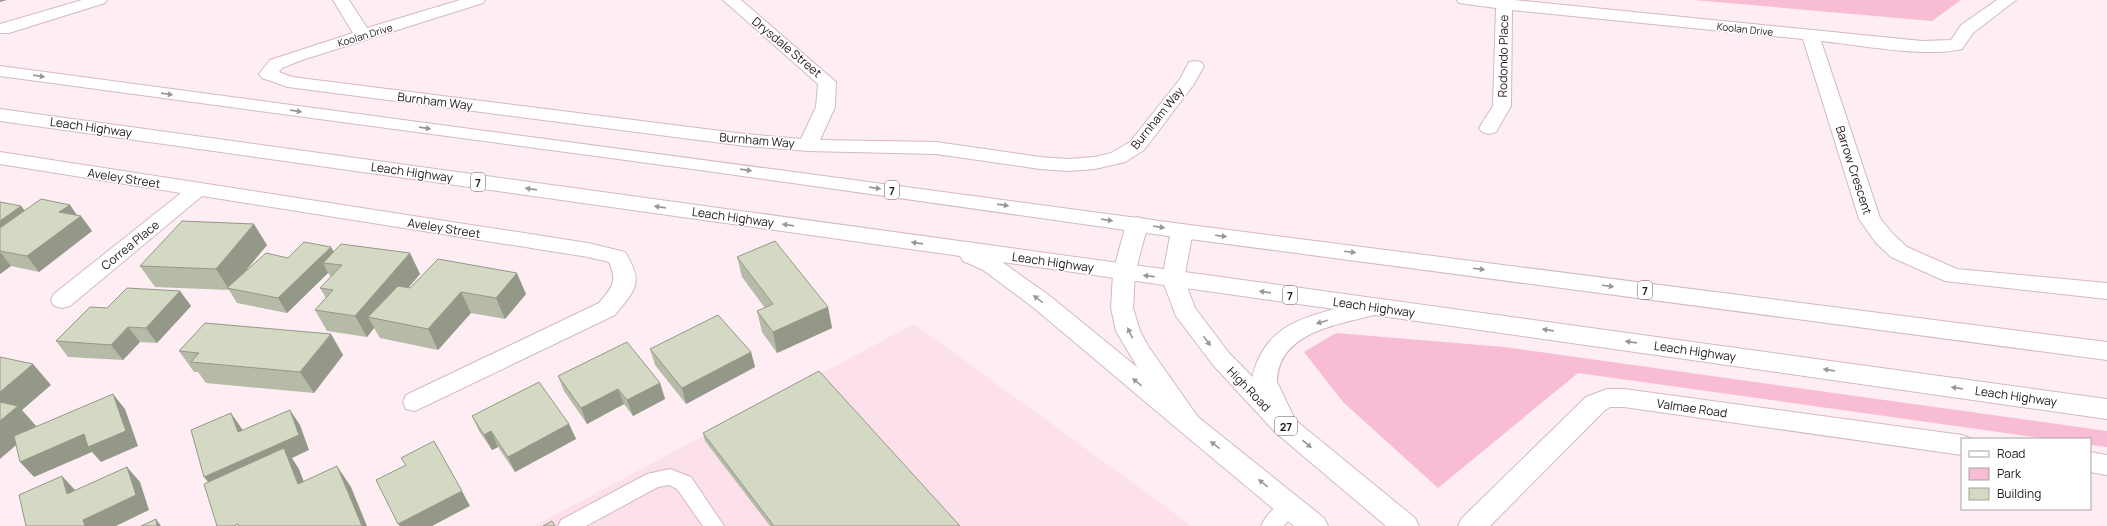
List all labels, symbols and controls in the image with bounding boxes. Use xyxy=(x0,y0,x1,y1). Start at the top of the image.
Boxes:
street label: Drysdale Street xyxy=(749,13,826,81)
street label: Rodondo Place xyxy=(1494,14,1512,98)
street label: Koolan Drive xyxy=(1716,19,1774,39)
street label: Koolan Drive xyxy=(336,20,394,50)
one-way arrow xyxy=(33,73,45,79)
street label: Burnham Way xyxy=(1127,83,1188,153)
street label: Burnham Way xyxy=(396,88,474,114)
one-way arrow xyxy=(161,91,174,97)
one-way arrow xyxy=(290,108,302,114)
street label: Leach Highway xyxy=(49,113,134,141)
street label: Barrow Crescent xyxy=(1832,123,1876,217)
one-way arrow xyxy=(419,125,431,131)
street label: Burnham Way xyxy=(719,128,796,152)
street label: Leach Highway xyxy=(370,158,455,186)
street label: Aveley Street xyxy=(86,164,162,192)
one-way arrow xyxy=(740,167,752,174)
road number: 7 xyxy=(471,173,485,191)
road number: 7 xyxy=(885,181,899,199)
one-way arrow xyxy=(868,185,881,191)
one-way arrow xyxy=(525,186,537,192)
one-way arrow xyxy=(997,202,1009,208)
street label: Leach Highway xyxy=(691,203,776,231)
one-way arrow xyxy=(654,204,666,210)
street label: Aveley Street xyxy=(406,214,482,242)
street label: Correa Place xyxy=(97,216,163,274)
one-way arrow xyxy=(1101,217,1113,223)
one-way arrow xyxy=(782,222,795,228)
one-way arrow xyxy=(1153,225,1165,231)
one-way arrow xyxy=(1215,233,1227,239)
one-way arrow xyxy=(911,240,923,246)
street label: Leach Highway xyxy=(1011,248,1096,276)
one-way arrow xyxy=(1344,249,1356,256)
one-way arrow xyxy=(1473,266,1485,272)
one-way arrow xyxy=(1143,273,1155,279)
road number: 7 xyxy=(1638,281,1652,299)
one-way arrow xyxy=(1601,282,1614,289)
road number: 7 xyxy=(1283,286,1297,304)
one-way arrow xyxy=(1259,289,1271,295)
street label: Leach Highway xyxy=(1332,293,1417,321)
one-way arrow xyxy=(1032,295,1043,303)
one-way arrow xyxy=(1316,319,1328,325)
one-way arrow xyxy=(1542,327,1554,333)
one-way arrow xyxy=(1127,328,1133,339)
one-way arrow xyxy=(1203,335,1211,346)
street label: Leach Highway xyxy=(1653,337,1738,365)
one-way arrow xyxy=(1625,339,1637,345)
street label: High Road xyxy=(1223,363,1275,415)
one-way arrow xyxy=(1823,367,1835,373)
one-way arrow xyxy=(1132,378,1143,387)
street label: Leach Highway xyxy=(1974,382,2059,410)
one-way arrow xyxy=(1951,385,1963,391)
street label: Valmae Road xyxy=(1656,395,1728,421)
road number: 27 xyxy=(1275,417,1297,435)
legend xyxy=(1961,438,2091,510)
one-way arrow xyxy=(1302,439,1313,448)
one-way arrow xyxy=(1210,441,1221,449)
text: Road xyxy=(1997,445,2025,462)
text: Park xyxy=(1997,465,2022,482)
one-way arrow xyxy=(1257,479,1268,488)
text: Building xyxy=(1997,485,2041,502)

